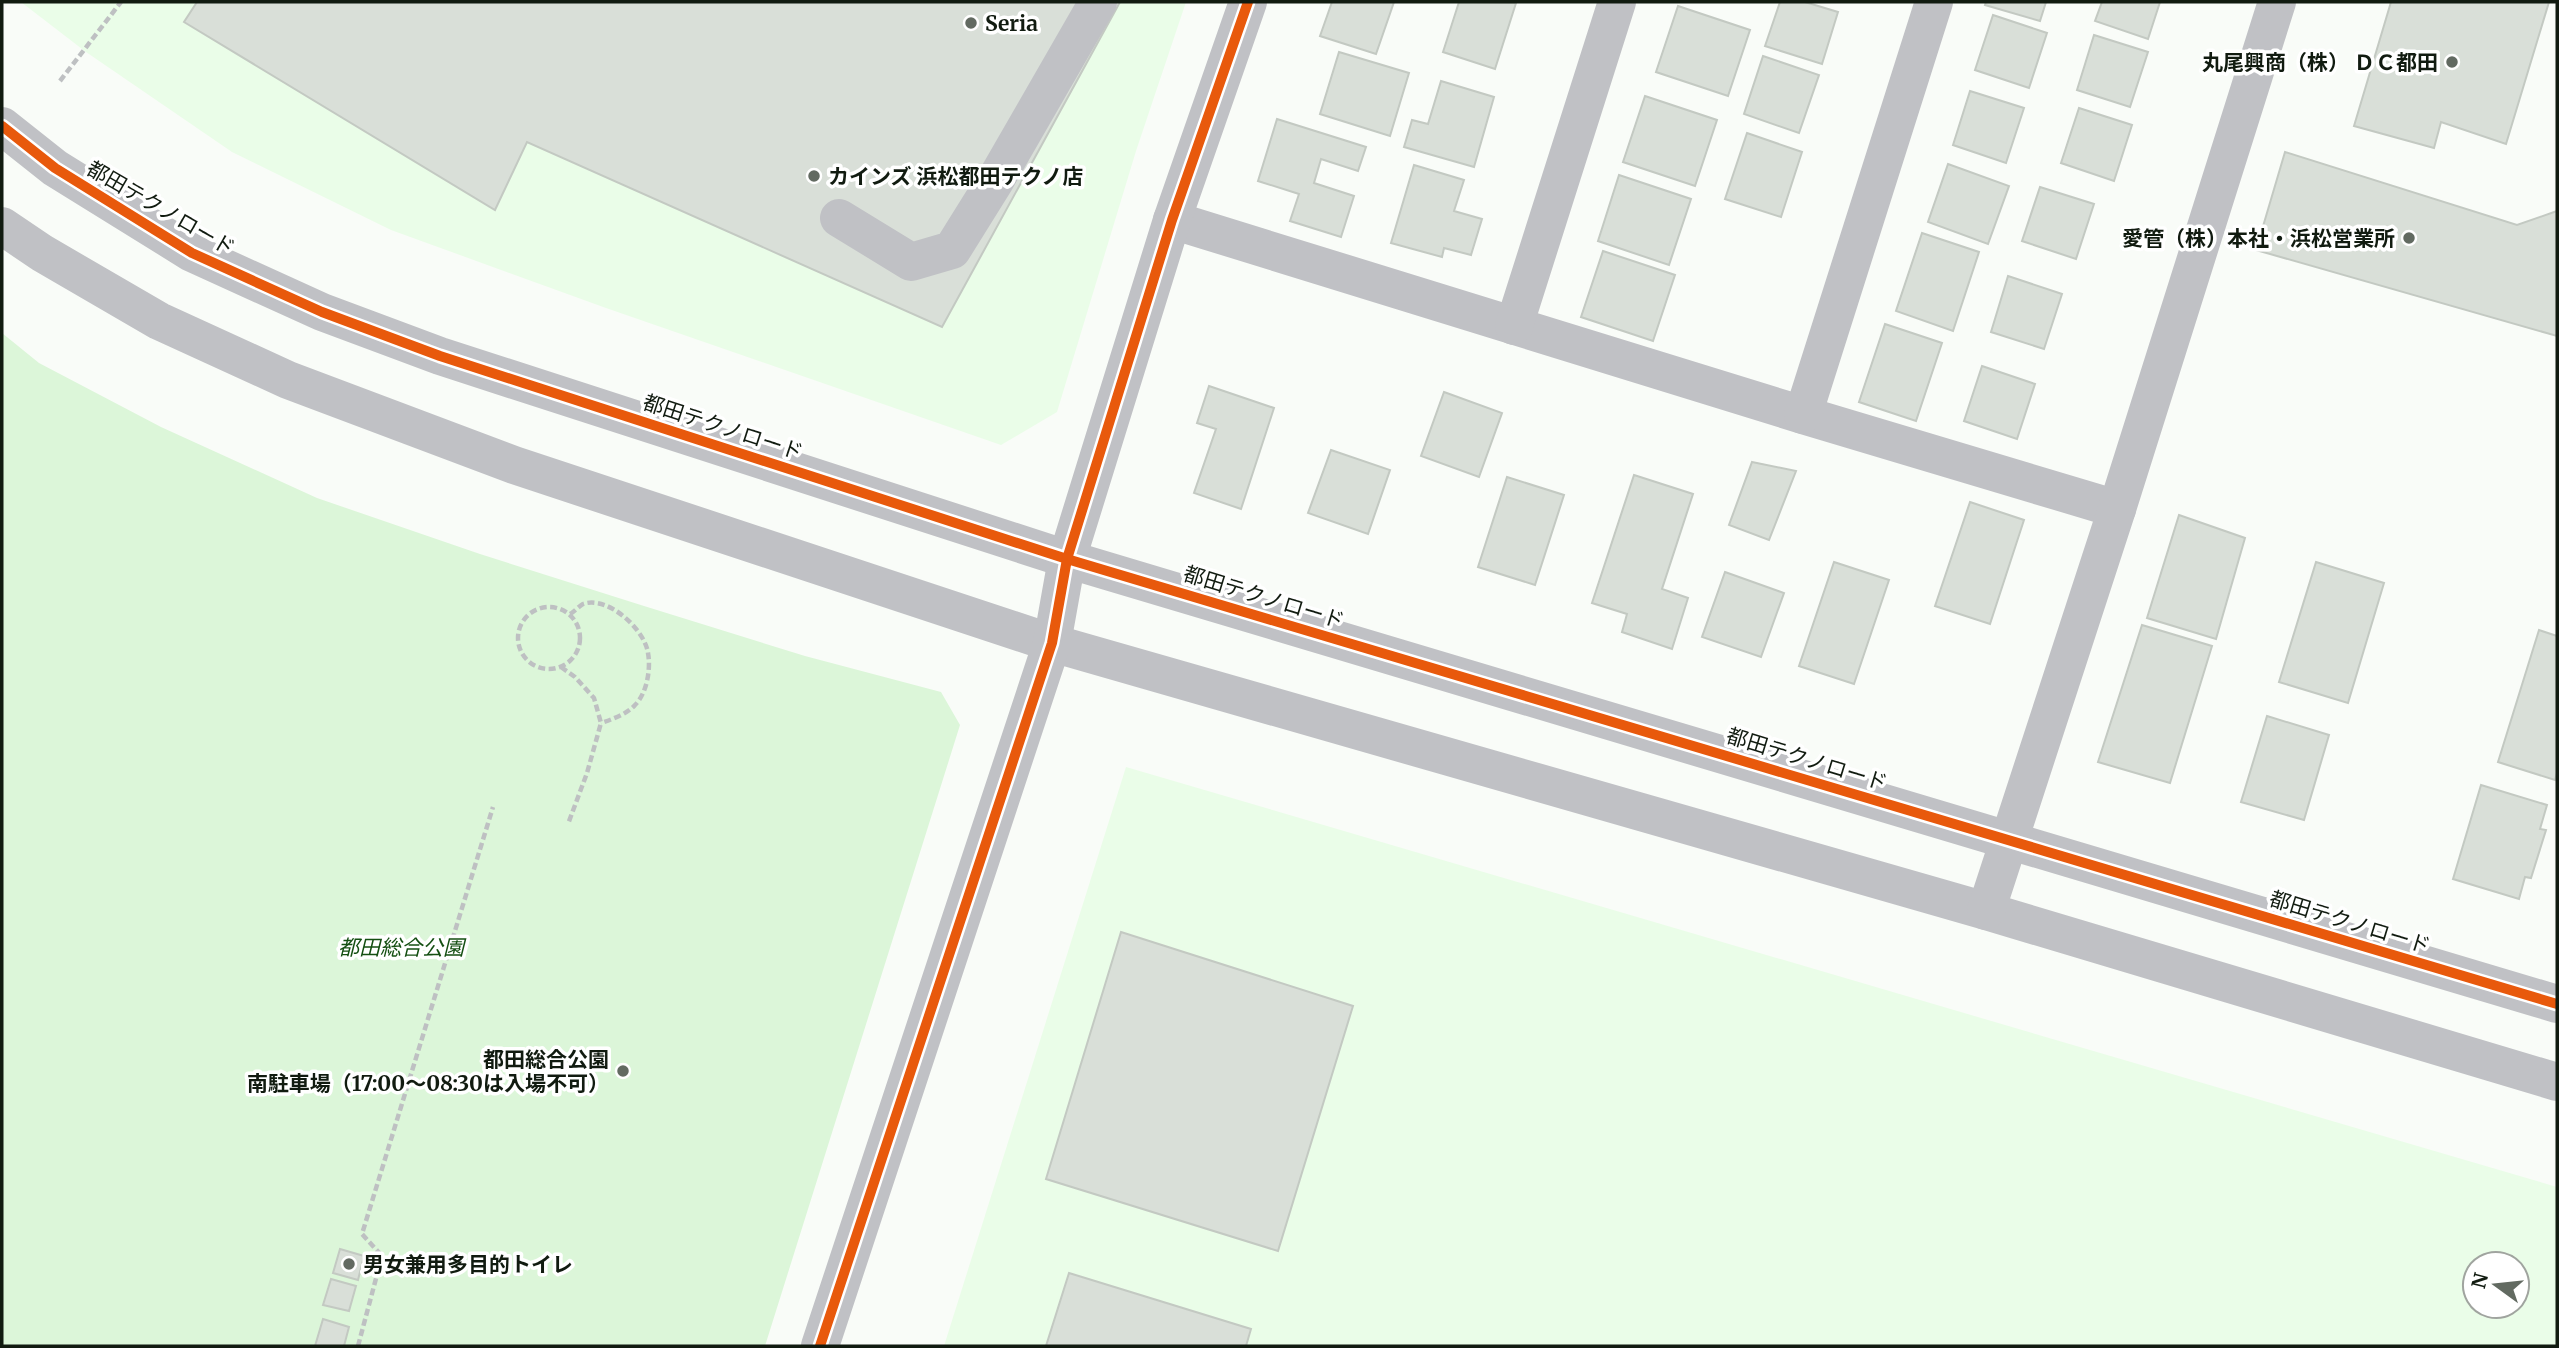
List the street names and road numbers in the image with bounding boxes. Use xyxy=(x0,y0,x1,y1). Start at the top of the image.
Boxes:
street label: 都田テクノロード xyxy=(82,155,240,261)
street label: 都田テクノロード xyxy=(640,388,806,466)
street label: 都田テクノロード xyxy=(1180,560,1348,634)
street label: 都田テクノロード xyxy=(1723,722,1891,796)
street label: 都田テクノロード xyxy=(2266,885,2434,959)

